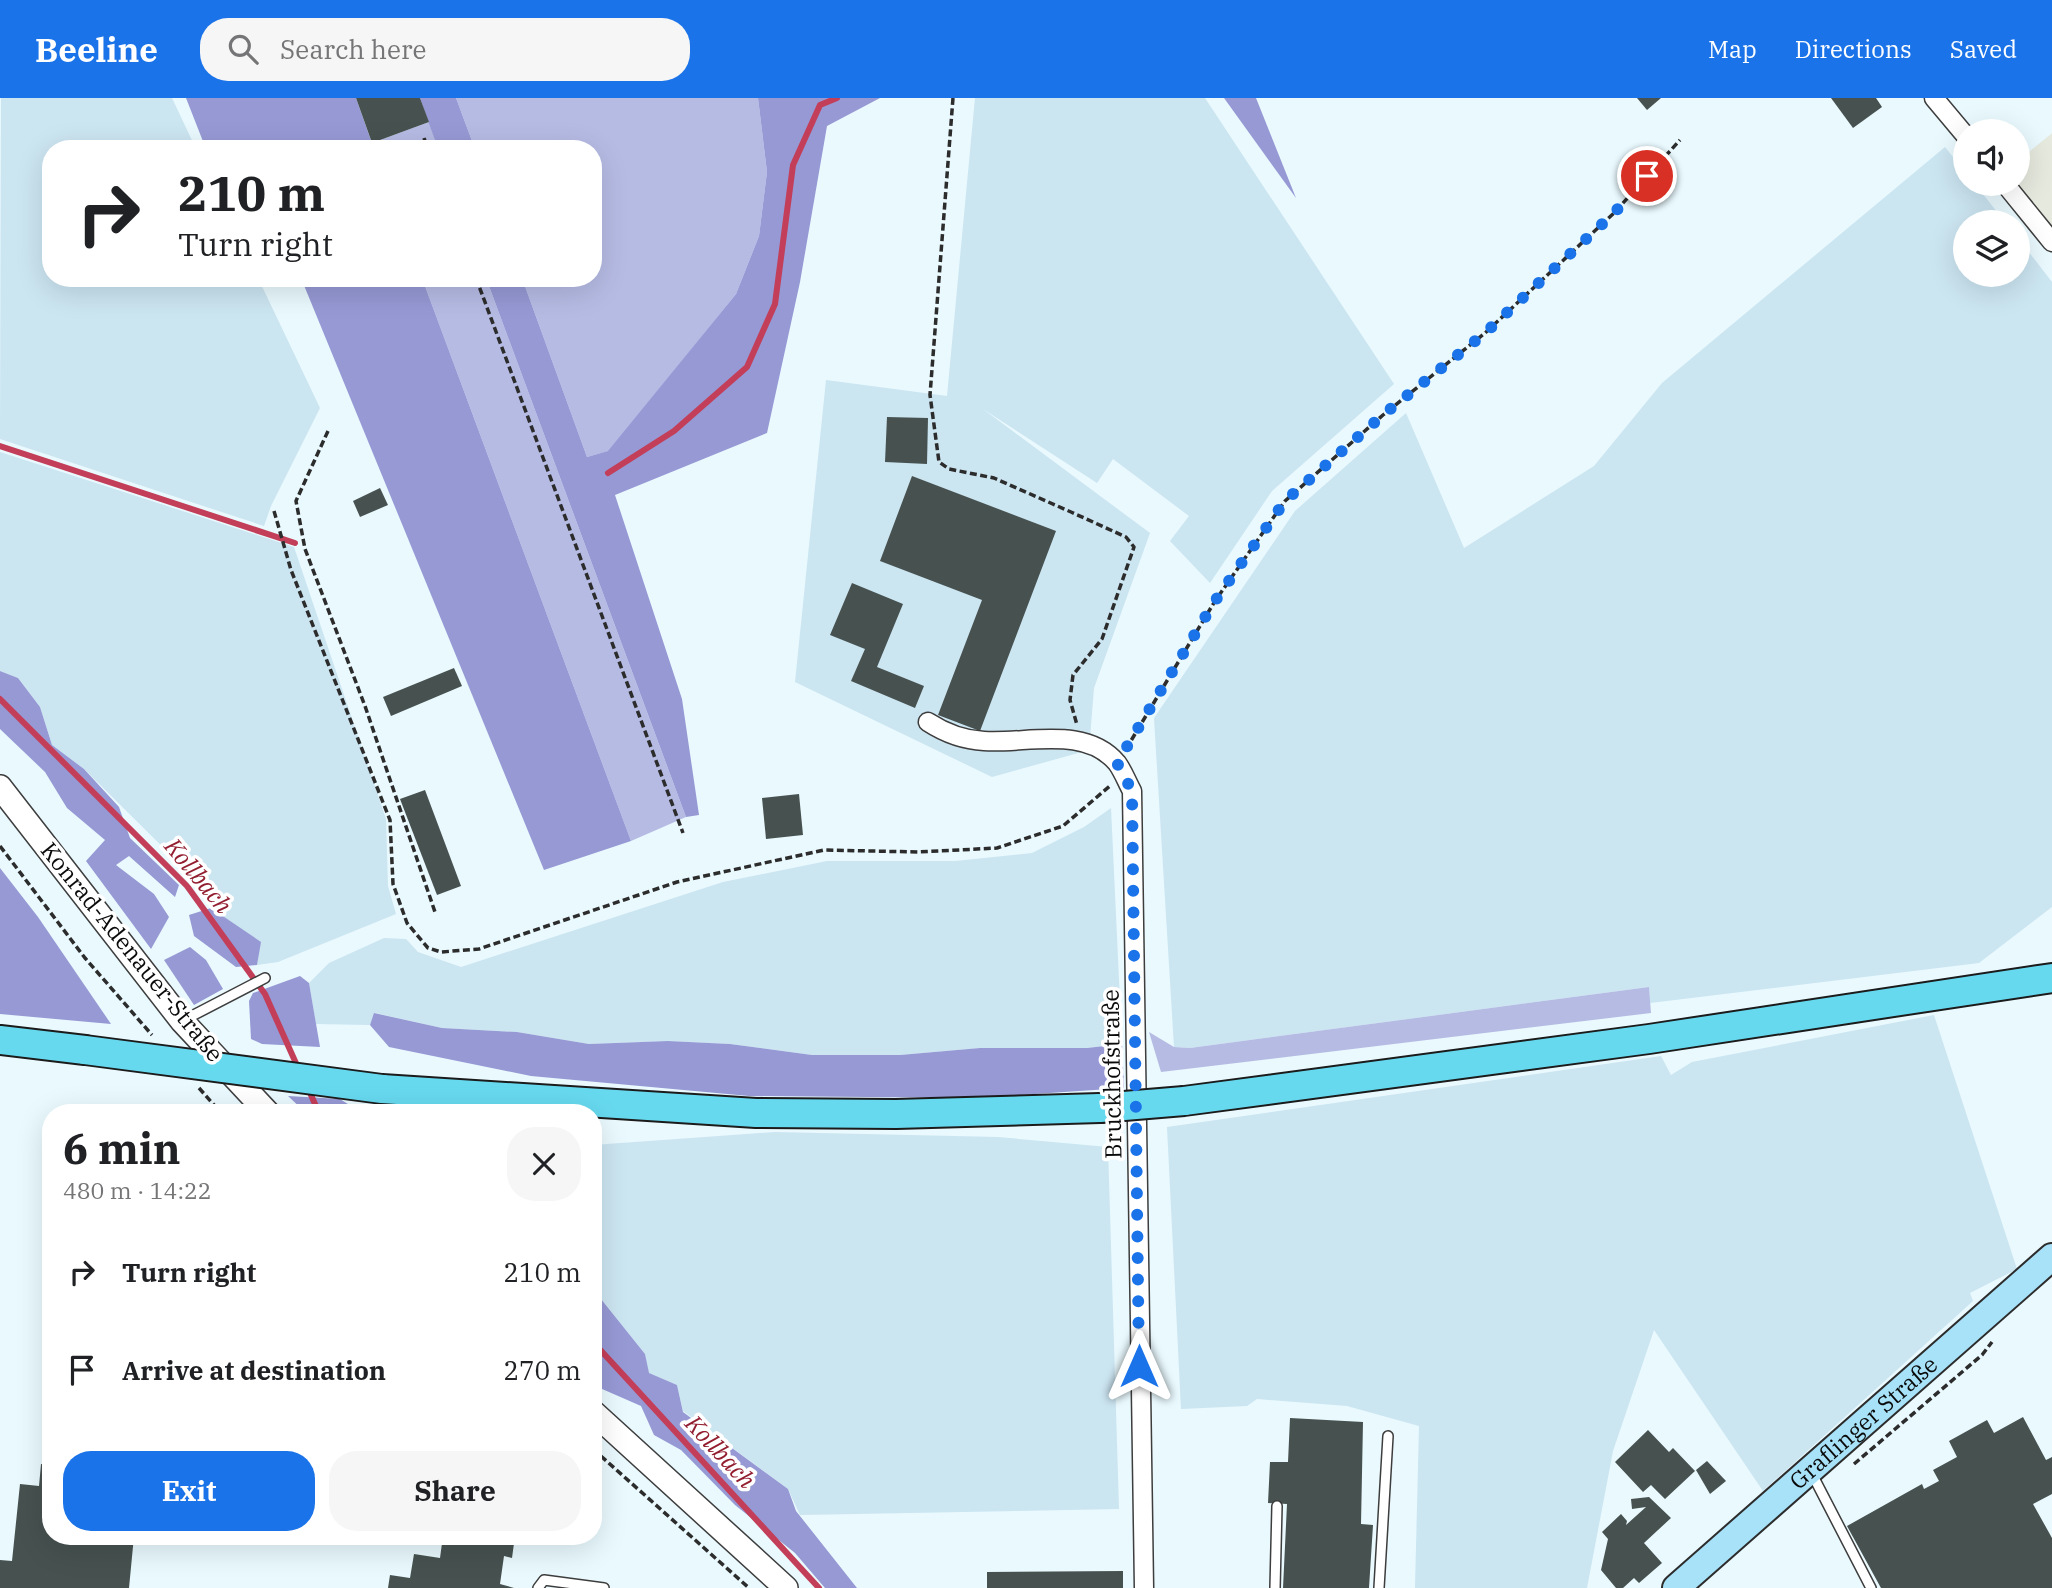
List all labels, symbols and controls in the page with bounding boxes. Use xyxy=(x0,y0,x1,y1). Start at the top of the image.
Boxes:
search box xyxy=(200,18,690,81)
text: Beeline xyxy=(35,28,158,71)
icon: search xyxy=(224,30,262,68)
text: Search here xyxy=(280,32,426,66)
text: Map xyxy=(1708,33,1757,65)
text: Directions xyxy=(1795,33,1912,65)
text: Saved xyxy=(1950,33,2017,65)
map controls xyxy=(1953,119,2030,287)
button: sound xyxy=(1953,119,2030,196)
pin xyxy=(1617,146,1677,206)
icon: arrive xyxy=(1628,157,1666,195)
text: 210 m xyxy=(178,161,325,224)
icon: right xyxy=(63,168,154,259)
button: layers xyxy=(1953,210,2030,287)
text: Turn right xyxy=(178,223,333,265)
water label: Kollbach xyxy=(157,830,240,920)
street label: Konrad-Adenauer-Straße xyxy=(35,835,231,1067)
street label: Bruckhofstraße xyxy=(1095,989,1127,1159)
text: 6 min xyxy=(63,1121,181,1176)
button: close xyxy=(507,1127,581,1201)
text: 480 m · 14:22 xyxy=(63,1175,212,1205)
icon: right xyxy=(63,1253,101,1291)
text: Turn right xyxy=(122,1255,256,1289)
text: 210 m xyxy=(503,1255,581,1289)
position arrow xyxy=(1102,1329,1176,1403)
street label: Graflinger Straße xyxy=(1783,1349,1943,1495)
icon: arrive xyxy=(63,1351,101,1389)
text: Arrive at destination xyxy=(122,1353,386,1387)
text: 270 m xyxy=(503,1353,581,1387)
water label: Kollbach xyxy=(678,1407,763,1495)
button: Exit xyxy=(63,1451,315,1531)
button: Share xyxy=(329,1451,581,1531)

